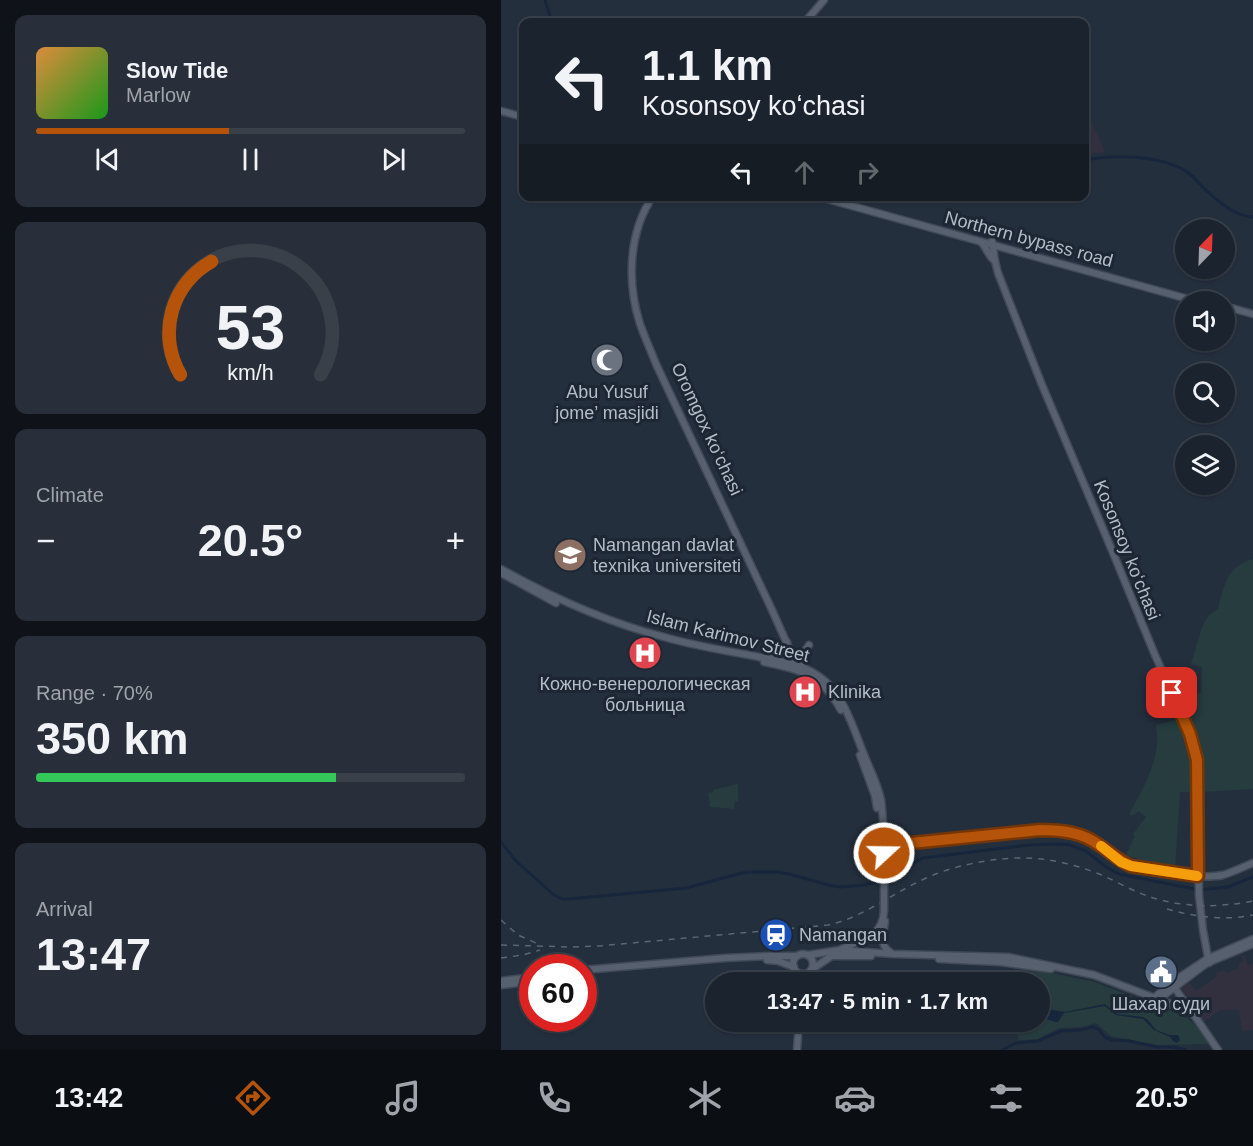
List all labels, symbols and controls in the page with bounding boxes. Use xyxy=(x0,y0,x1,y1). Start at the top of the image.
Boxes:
icon: left xyxy=(543,42,621,120)
text: 1.1 km xyxy=(642,42,773,89)
text: Slow Tide xyxy=(126,58,228,83)
text: Marlow xyxy=(126,84,190,106)
text: Kosonsoy koʻchasi xyxy=(642,91,866,121)
icon: previous xyxy=(91,143,124,176)
icon: pause xyxy=(234,143,267,176)
icon: next xyxy=(377,143,410,176)
icon: left xyxy=(725,156,758,189)
icon: ahead xyxy=(788,156,821,189)
icon: right xyxy=(851,156,884,189)
street label: Northern bypass road xyxy=(943,207,1115,271)
north arrow xyxy=(1175,219,1235,279)
map controls xyxy=(1175,219,1235,495)
button: sound xyxy=(1175,291,1235,351)
text: 53 xyxy=(216,293,285,362)
mosque icon: Abu Yusuf jome’ masjidi xyxy=(589,342,625,378)
street label: Oromgox ko‘chasi xyxy=(667,359,747,499)
text: km/h xyxy=(227,361,274,385)
button: search xyxy=(1175,363,1235,423)
place label: Abu Yusuf jome’ masjidi xyxy=(554,382,659,423)
button: layers xyxy=(1175,435,1235,495)
street label: Kosonsoy koʻchasi xyxy=(1090,477,1164,623)
text: Climate xyxy=(36,484,104,506)
text: 20.5° xyxy=(198,515,303,566)
text: − xyxy=(36,522,55,559)
text: + xyxy=(446,522,465,559)
place label: Namangan davlat texnika universiteti xyxy=(593,535,741,576)
school or university icon: Namangan davlat texnika universiteti xyxy=(552,537,588,573)
street label: Islam Karimov Street xyxy=(645,606,811,666)
hospital icon: Кожно-венерологическая больница xyxy=(627,635,663,671)
pin xyxy=(1146,667,1197,718)
place label: Кожно-венерологическая больница xyxy=(540,674,750,715)
hospital icon: Klinika xyxy=(787,674,823,710)
icon: arrive xyxy=(1155,676,1188,709)
text: Range · 70% xyxy=(36,682,153,704)
place label: Klinika xyxy=(828,682,882,702)
text: 350 km xyxy=(36,713,189,764)
position arrow xyxy=(852,821,916,885)
text: Arrival xyxy=(36,898,93,920)
station icon: Namangan xyxy=(758,917,794,953)
place label: Namangan xyxy=(799,925,887,945)
text: 13:47 xyxy=(36,929,151,980)
speed limit sign: 60 xyxy=(519,954,597,1032)
public building icon: Шахар суди xyxy=(1143,954,1179,990)
text: 13:47 · 5 min · 1.7 km xyxy=(767,989,988,1014)
place label: Шахар суди xyxy=(1112,994,1210,1014)
icon: directions xyxy=(232,1077,274,1119)
icon: music xyxy=(382,1077,424,1119)
icon: phone xyxy=(533,1077,575,1119)
icon: climate xyxy=(684,1077,726,1119)
icon: car xyxy=(834,1077,876,1119)
icon: filters xyxy=(985,1077,1027,1119)
text: 13:42 xyxy=(54,1083,123,1113)
text: 20.5° xyxy=(1135,1083,1199,1113)

